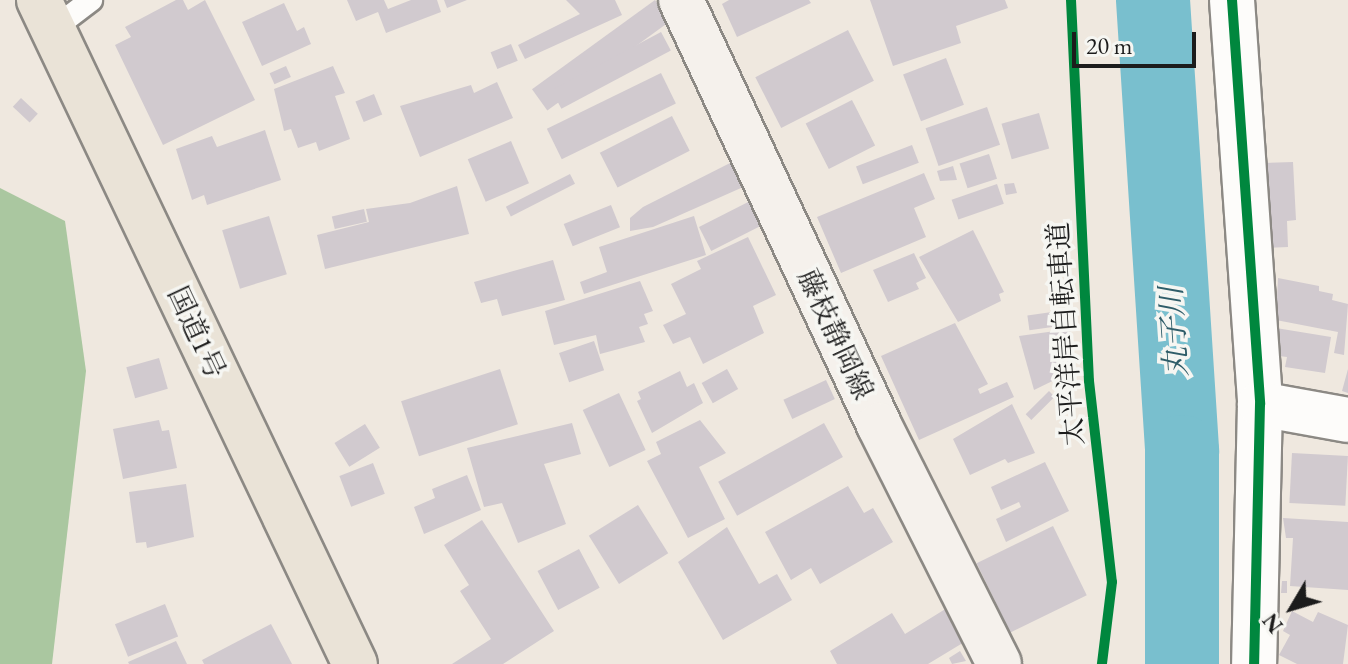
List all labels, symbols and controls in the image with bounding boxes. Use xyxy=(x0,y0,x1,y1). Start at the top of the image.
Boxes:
scale bar xyxy=(1076,16,1200,66)
text: 20 m xyxy=(1086,30,1133,61)
street label: 太平洋岸自転車道 xyxy=(1040,221,1090,447)
street label: 藤枝静岡線 xyxy=(791,263,881,405)
street label: 国道1号 xyxy=(161,281,233,383)
water label: 丸子川 xyxy=(1153,286,1195,378)
north arrow xyxy=(1252,568,1332,648)
text: N xyxy=(1256,607,1290,639)

